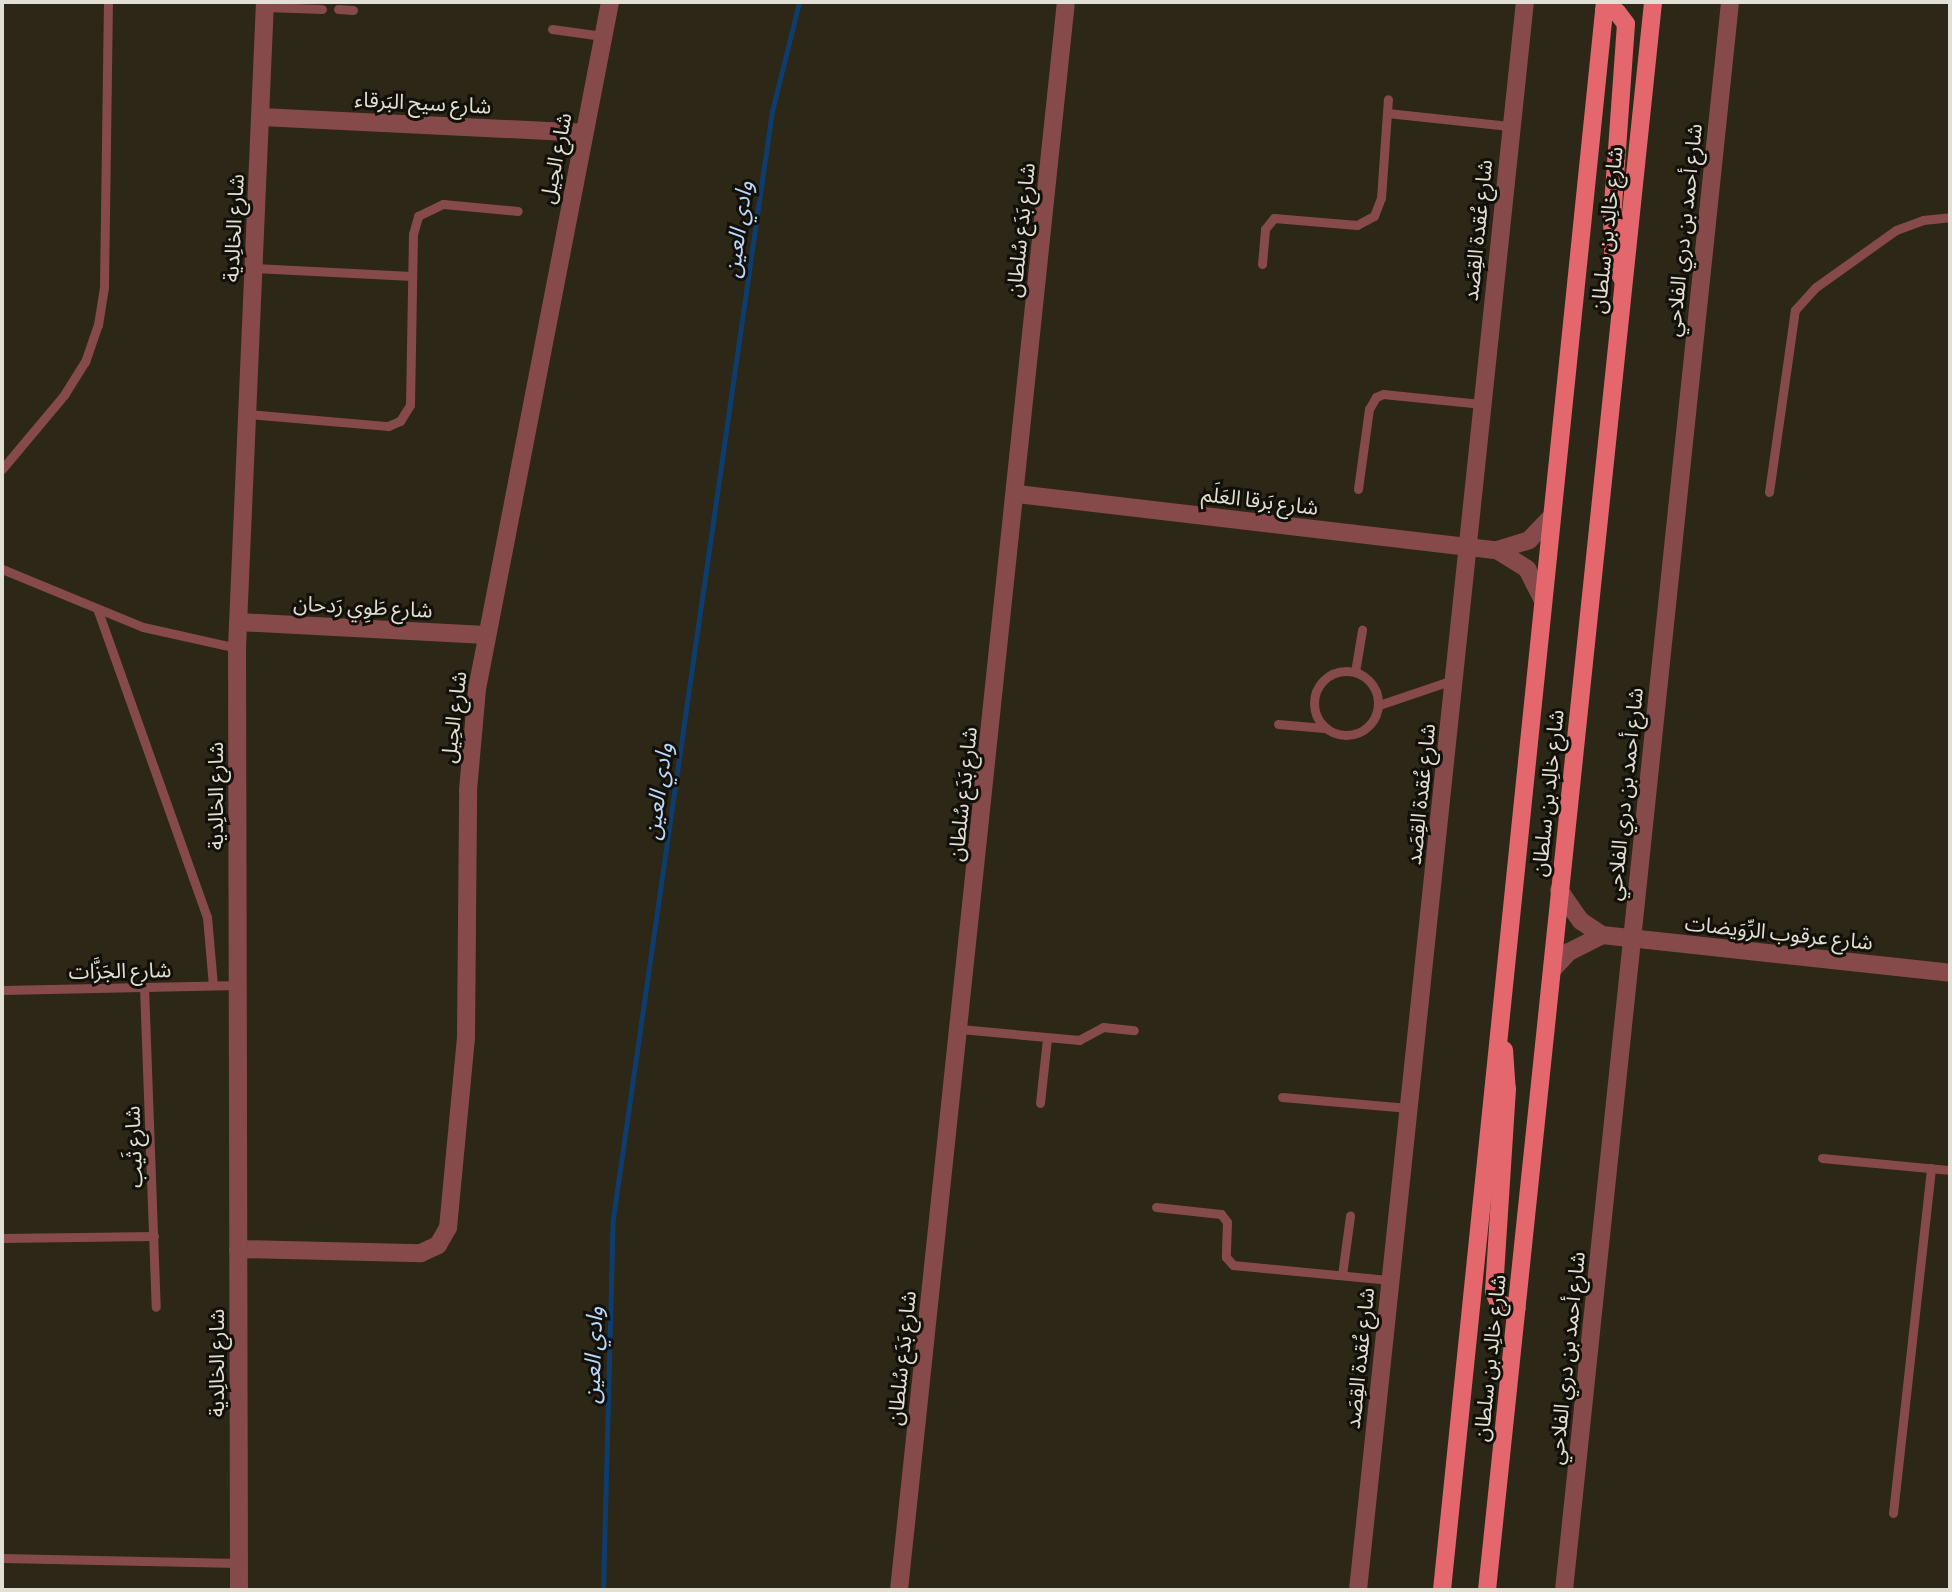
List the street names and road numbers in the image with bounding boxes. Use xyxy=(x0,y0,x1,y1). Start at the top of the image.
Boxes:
street label: شارع سيح البَرقاء xyxy=(354,86,492,118)
street label: شارع الحِيل xyxy=(534,110,576,206)
street label: شارع أحمد بن دري الفلاحي xyxy=(1659,122,1707,338)
street label: شارع خالِد بن سلطان xyxy=(1585,145,1627,315)
street label: شارع عُقدة القِصَد xyxy=(1457,158,1497,302)
street label: شارع بَدَع سُلطان xyxy=(1000,162,1040,298)
street label: شارع الخالِدية xyxy=(218,173,248,283)
street label: شارع بَرقا العَلَم xyxy=(1200,480,1320,520)
street label: شارع طَوِي رَدحان xyxy=(293,590,433,622)
street label: شارع الحِيل xyxy=(435,670,471,764)
street label: شارع أحمد بن دري الفلاحي xyxy=(1600,686,1648,902)
street label: شارع خالِد بن سلطان xyxy=(1526,708,1568,878)
street label: شارع عُقدة القِصَد xyxy=(1400,722,1440,866)
street label: شارع بَدَع سُلطان xyxy=(942,726,982,862)
street label: شارع الخالِدية xyxy=(202,742,228,850)
street label: شارع عرقوب الرِّوَيضات xyxy=(1684,910,1874,954)
street label: شارع الجَزَّات xyxy=(68,957,172,983)
street label: شارع ثَيب xyxy=(119,1105,147,1189)
street label: شارع أحمد بن دري الفلاحي xyxy=(1542,1250,1590,1466)
street label: شارع خالِد بن سلطان xyxy=(1468,1273,1510,1443)
street label: شارع عُقدة القِصَد xyxy=(1339,1286,1379,1430)
street label: شارع بَدَع سُلطان xyxy=(881,1290,921,1426)
street label: شارع الخالِدية xyxy=(203,1309,229,1417)

